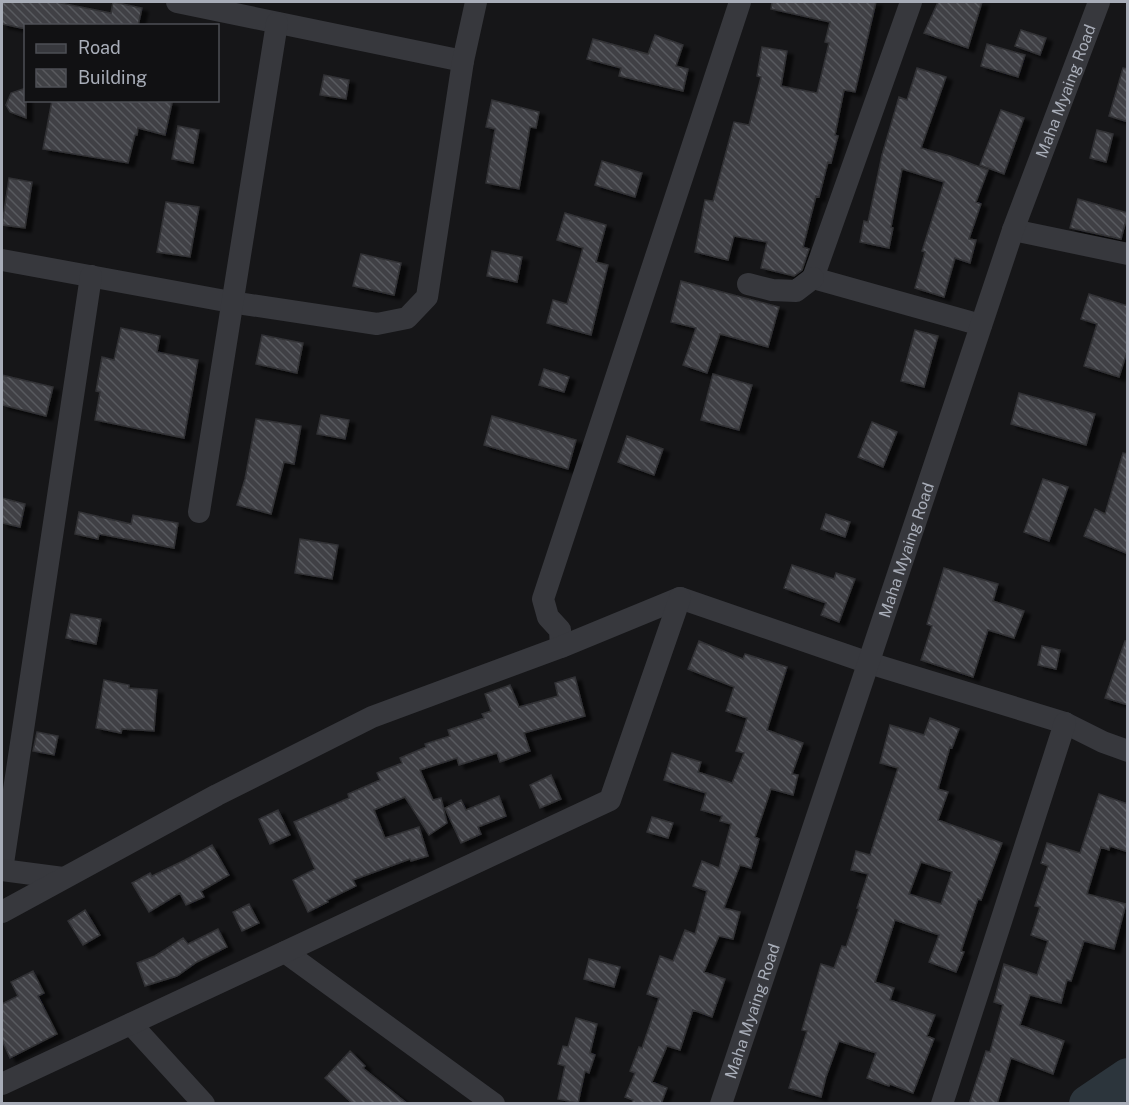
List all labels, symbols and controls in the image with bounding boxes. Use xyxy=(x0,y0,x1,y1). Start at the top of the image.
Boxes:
street label: Maha Myaing Road xyxy=(1032,22,1099,161)
legend xyxy=(24,24,219,102)
text: Road xyxy=(78,37,121,58)
text: Building xyxy=(78,67,147,88)
street label: Maha Myaing Road xyxy=(875,480,937,620)
street label: Maha Myaing Road xyxy=(721,941,783,1081)

